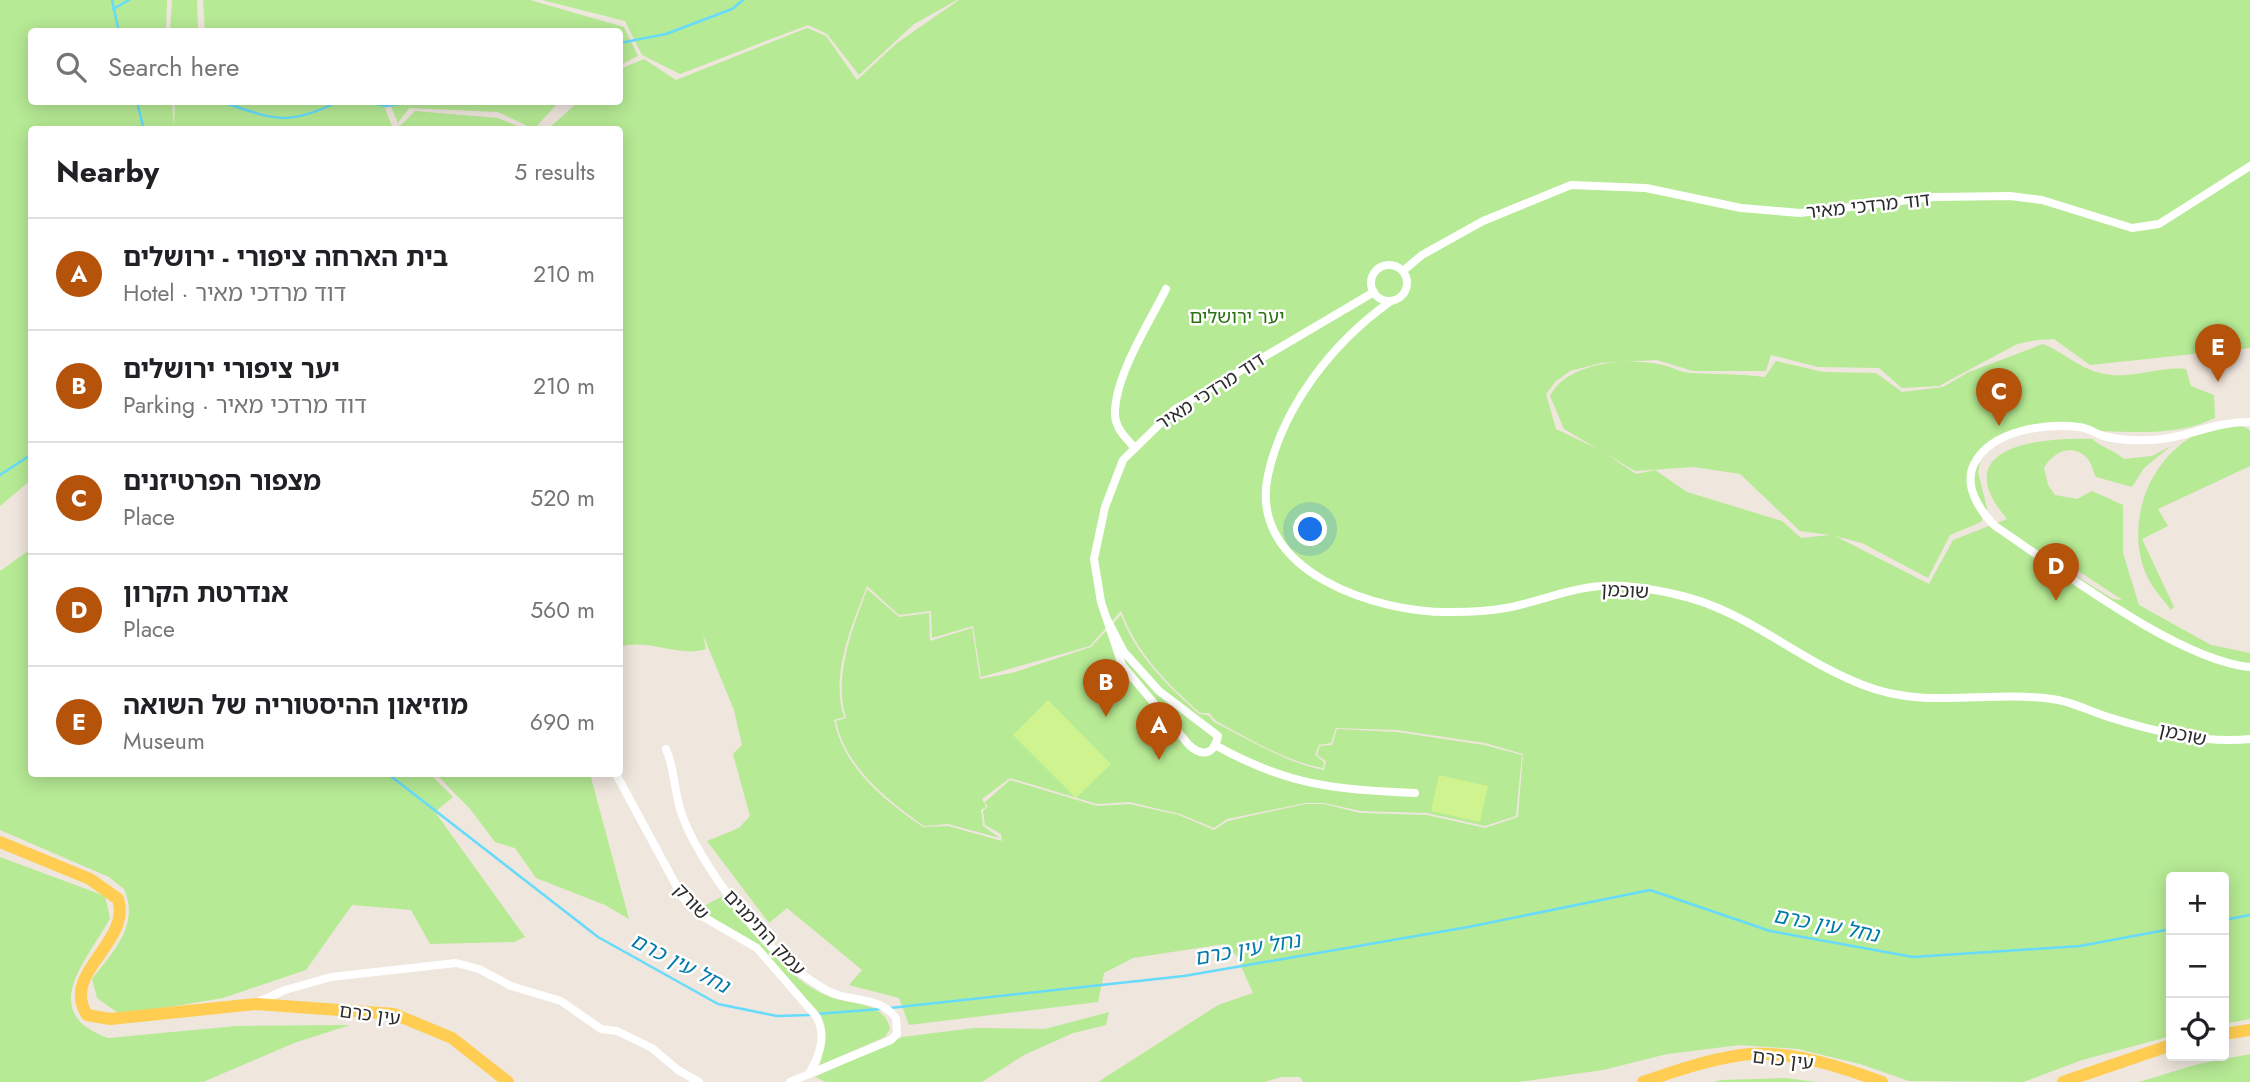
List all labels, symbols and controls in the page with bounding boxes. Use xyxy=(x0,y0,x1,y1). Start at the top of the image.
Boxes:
search box xyxy=(28,28,623,105)
icon: search xyxy=(52,48,90,86)
text: Search here xyxy=(108,48,240,86)
text: Nearby xyxy=(56,150,159,193)
text: 5 results xyxy=(514,155,595,189)
street label: דוד מרדכי מאיר xyxy=(1805,186,1931,225)
text: בית הארחה ציפורי - ירושלים xyxy=(123,238,448,276)
text: A xyxy=(71,257,87,291)
text: 210 m xyxy=(533,257,595,291)
text: Hotel · דוד מרדכי מאיר xyxy=(123,276,346,310)
park label: יער ירושלים xyxy=(1189,303,1285,330)
pin: E xyxy=(2195,324,2241,382)
street label: דוד מרדכי מאיר xyxy=(1151,346,1270,437)
text: יער ציפורי ירושלים xyxy=(123,350,340,388)
pin: C xyxy=(1976,368,2022,426)
text: B xyxy=(71,369,87,403)
text: 210 m xyxy=(533,369,595,403)
text: Parking · דוד מרדכי מאיר xyxy=(123,388,367,422)
text: מצפור הפרטיזנים xyxy=(123,462,321,500)
text: C xyxy=(71,481,87,515)
text: 520 m xyxy=(530,481,595,515)
text: Place xyxy=(123,500,175,534)
your location xyxy=(1293,512,1327,546)
pin: D xyxy=(2033,543,2079,601)
text: אנדרטת הקרון xyxy=(123,574,289,612)
street label: שוכמן xyxy=(1600,576,1650,605)
text: D xyxy=(71,593,87,627)
text: 560 m xyxy=(530,593,595,627)
text: Place xyxy=(123,612,175,646)
pin: B xyxy=(1083,659,1129,717)
text: מוזיאון ההיסטוריה של השואה xyxy=(123,686,468,724)
pin: A xyxy=(1136,702,1182,760)
text: E xyxy=(72,705,86,739)
text: 690 m xyxy=(530,705,595,739)
street label: שוכמן xyxy=(2157,716,2209,753)
text: Museum xyxy=(123,724,205,758)
map controls xyxy=(2166,872,2229,1061)
button: + xyxy=(2166,872,2229,935)
street label: שורק xyxy=(668,877,716,926)
street label: עמק התימנים xyxy=(718,883,812,981)
water label: נחל עין כרם xyxy=(1771,900,1883,950)
water label: נחל עין כרם xyxy=(625,925,736,1002)
water label: נחל עין כרם xyxy=(1192,925,1304,973)
button: − xyxy=(2166,935,2229,998)
street label: עין כרם xyxy=(338,997,402,1032)
button: locate xyxy=(2166,998,2229,1061)
street label: עין כרם xyxy=(1751,1042,1815,1077)

